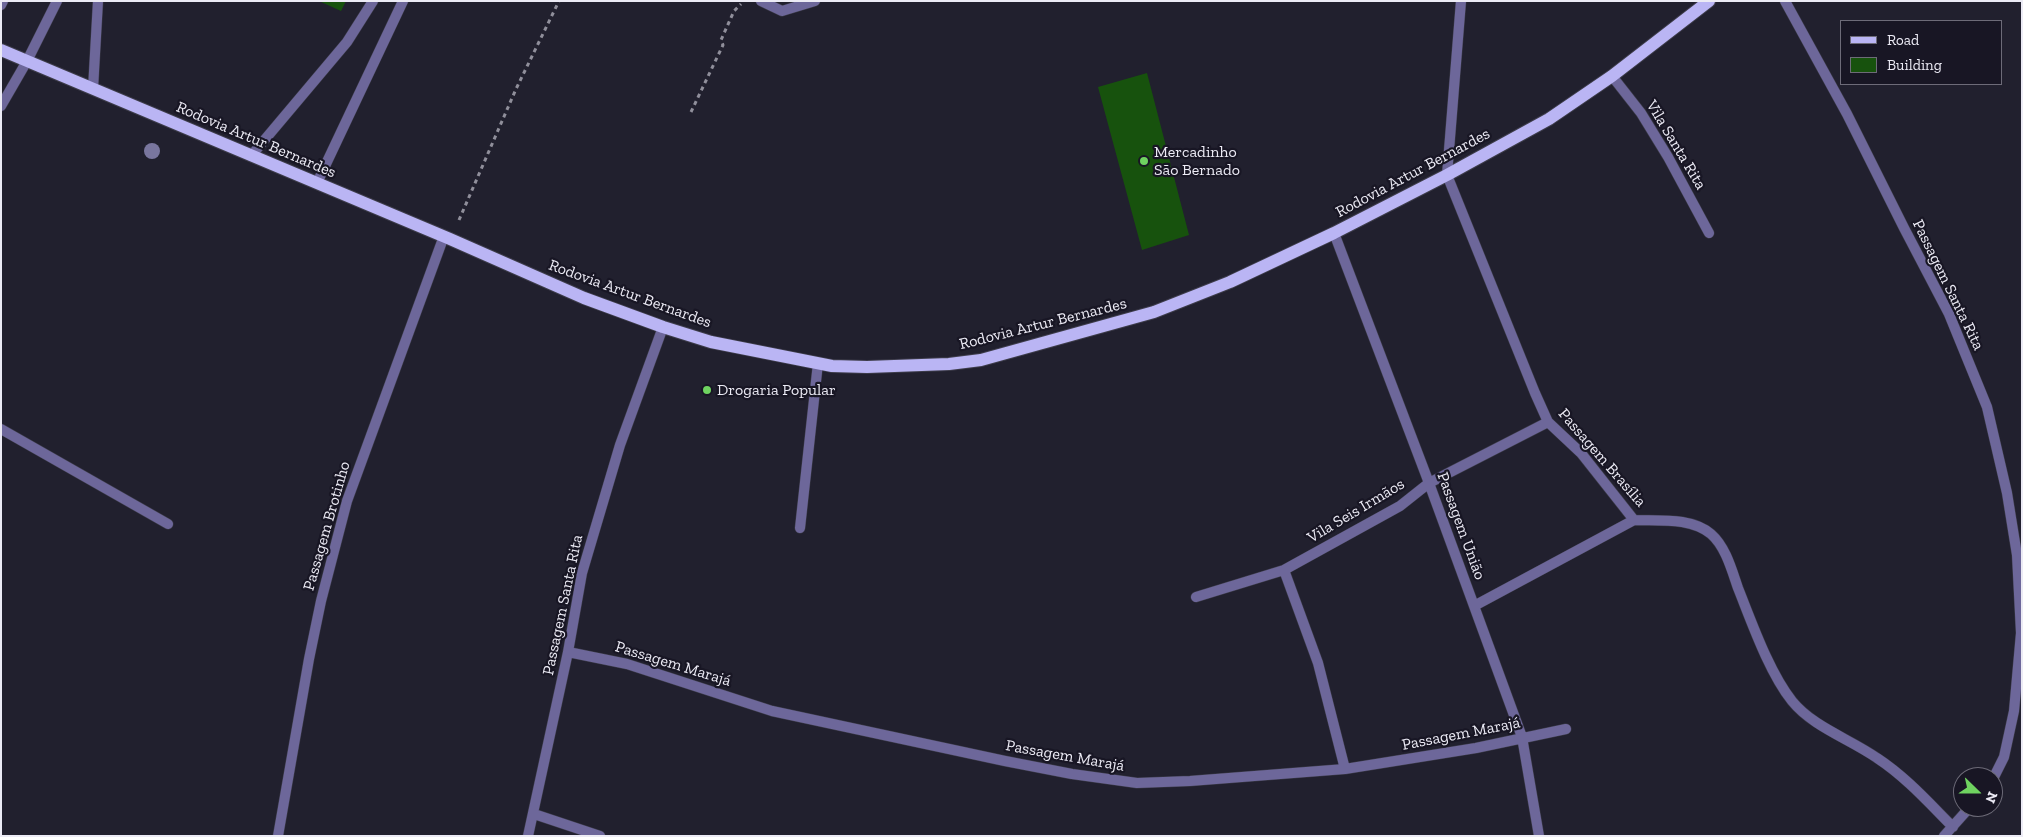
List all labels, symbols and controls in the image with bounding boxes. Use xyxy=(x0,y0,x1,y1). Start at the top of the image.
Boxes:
legend xyxy=(1840,20,2003,85)
text: Road xyxy=(1887,31,1919,49)
text: Building xyxy=(1887,56,1942,74)
street label: Vila Santa Rita xyxy=(1642,97,1710,193)
street label: Rodovia Artur Bernardes xyxy=(173,98,339,182)
street label: Rodovia Artur Bernardes xyxy=(1333,124,1493,222)
place label: Mercadinho São Bernado xyxy=(1154,142,1240,180)
marker: Mercadinho São Bernado xyxy=(1138,155,1150,167)
street label: Passagem Santa Rita xyxy=(1908,217,1988,353)
street label: Rodovia Artur Bernardes xyxy=(546,256,714,332)
street label: Rodovia Artur Bernardes xyxy=(957,294,1129,354)
place label: Drogaria Popular xyxy=(717,380,836,400)
marker: Drogaria Popular xyxy=(701,384,713,396)
street label: Passagem Brasília xyxy=(1554,405,1650,511)
street label: Passagem Brotinho xyxy=(299,459,355,593)
street label: Passagem União xyxy=(1433,470,1489,582)
street label: Vila Seis Irmãos xyxy=(1304,474,1408,548)
street label: Passagem Santa Rita xyxy=(539,533,587,677)
street label: Passagem Marajá xyxy=(613,637,733,691)
street label: Passagem Marajá xyxy=(1400,713,1522,755)
street label: Passagem Marajá xyxy=(1004,736,1126,776)
north arrow xyxy=(1953,767,2003,817)
text: N xyxy=(1982,789,2001,806)

